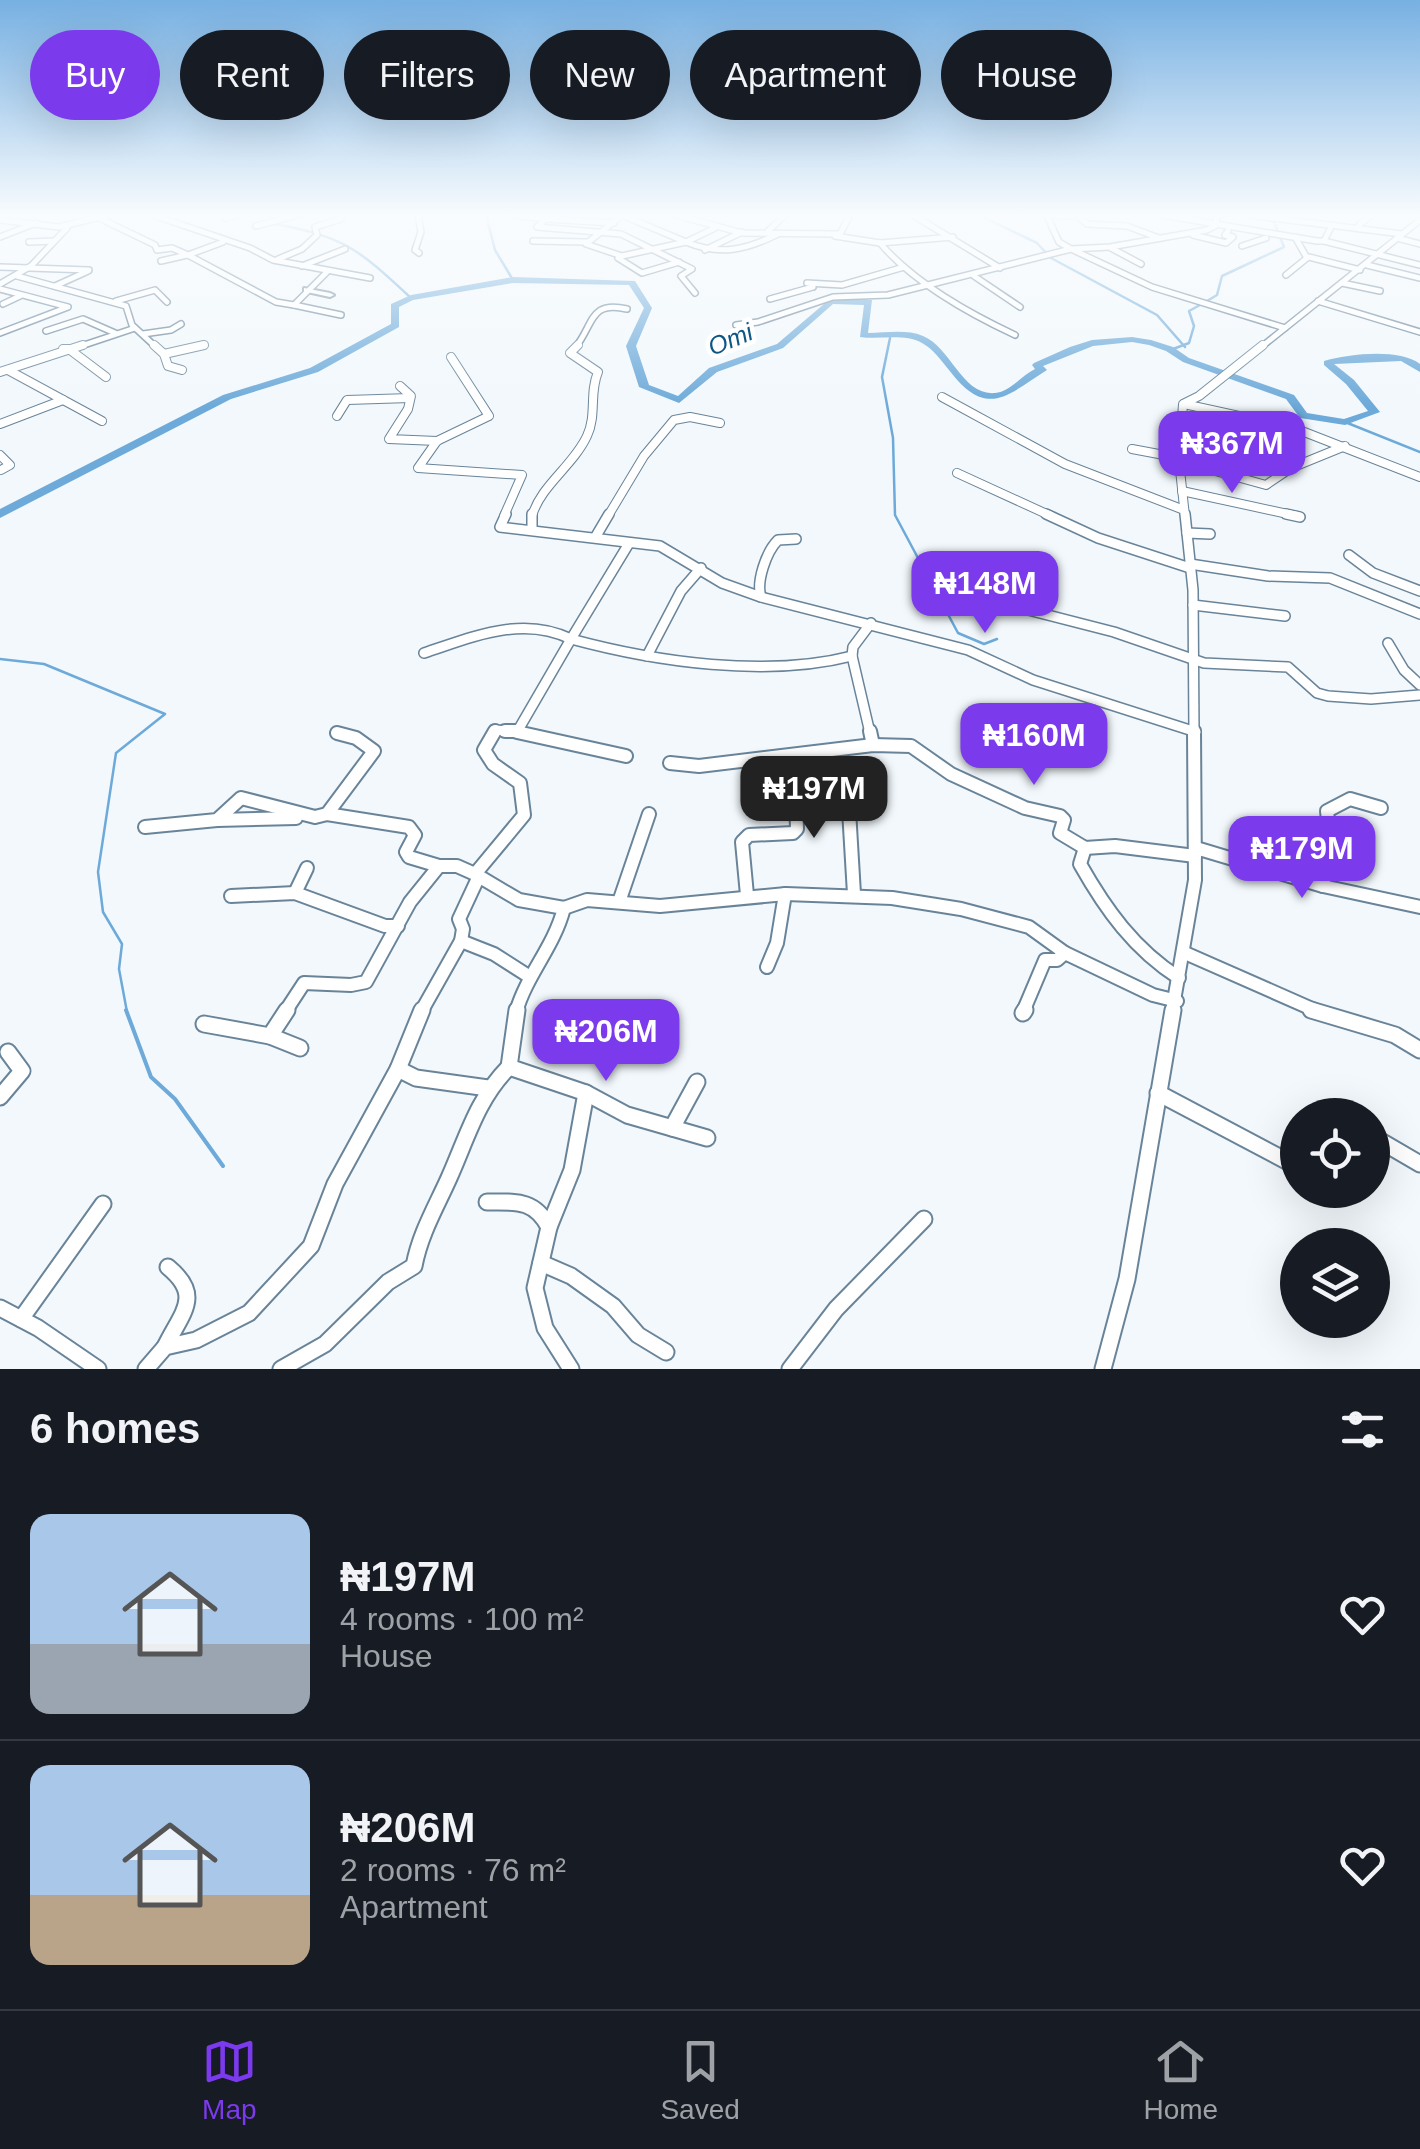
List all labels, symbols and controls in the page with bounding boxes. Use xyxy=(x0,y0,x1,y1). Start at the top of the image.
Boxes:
chip: Buy xyxy=(30,30,160,120)
chip: Rent xyxy=(180,30,324,120)
chip: Filters xyxy=(344,30,510,120)
chip: New xyxy=(530,30,670,120)
chip: Apartment xyxy=(690,30,921,120)
chip: House xyxy=(941,30,1112,120)
water label: Omi xyxy=(704,317,758,361)
pin: ₦367M xyxy=(1162,411,1302,496)
text: ₦367M xyxy=(1180,425,1284,461)
pin: ₦148M xyxy=(915,551,1055,636)
text: ₦148M xyxy=(933,565,1037,601)
pin: ₦160M xyxy=(964,703,1104,788)
text: ₦160M xyxy=(982,717,1086,753)
pin: ₦197M xyxy=(744,756,884,841)
text: ₦197M xyxy=(762,770,866,806)
pin: ₦179M xyxy=(1232,816,1372,901)
text: ₦179M xyxy=(1250,830,1354,866)
pin: ₦206M xyxy=(536,999,676,1084)
text: ₦206M xyxy=(554,1013,658,1049)
map controls xyxy=(1280,1098,1390,1338)
button: locate xyxy=(1280,1098,1390,1208)
button: layers xyxy=(1280,1228,1390,1338)
icon: filters xyxy=(1335,1402,1390,1457)
text: 6 homes xyxy=(30,1405,200,1452)
text: ₦197M xyxy=(340,1553,475,1600)
icon: home xyxy=(110,1554,230,1674)
icon: heart xyxy=(1335,1587,1390,1642)
text: 4 rooms · 100 m² xyxy=(340,1601,584,1637)
text: House xyxy=(340,1638,433,1674)
text: ₦206M xyxy=(340,1804,475,1851)
icon: home xyxy=(110,1805,230,1925)
icon: heart xyxy=(1335,1838,1390,1893)
text: 2 rooms · 76 m² xyxy=(340,1852,566,1888)
text: Apartment xyxy=(340,1889,488,1925)
tab: Map xyxy=(202,2034,257,2126)
tab: Saved xyxy=(660,2034,740,2126)
tab: Home xyxy=(1143,2034,1218,2126)

